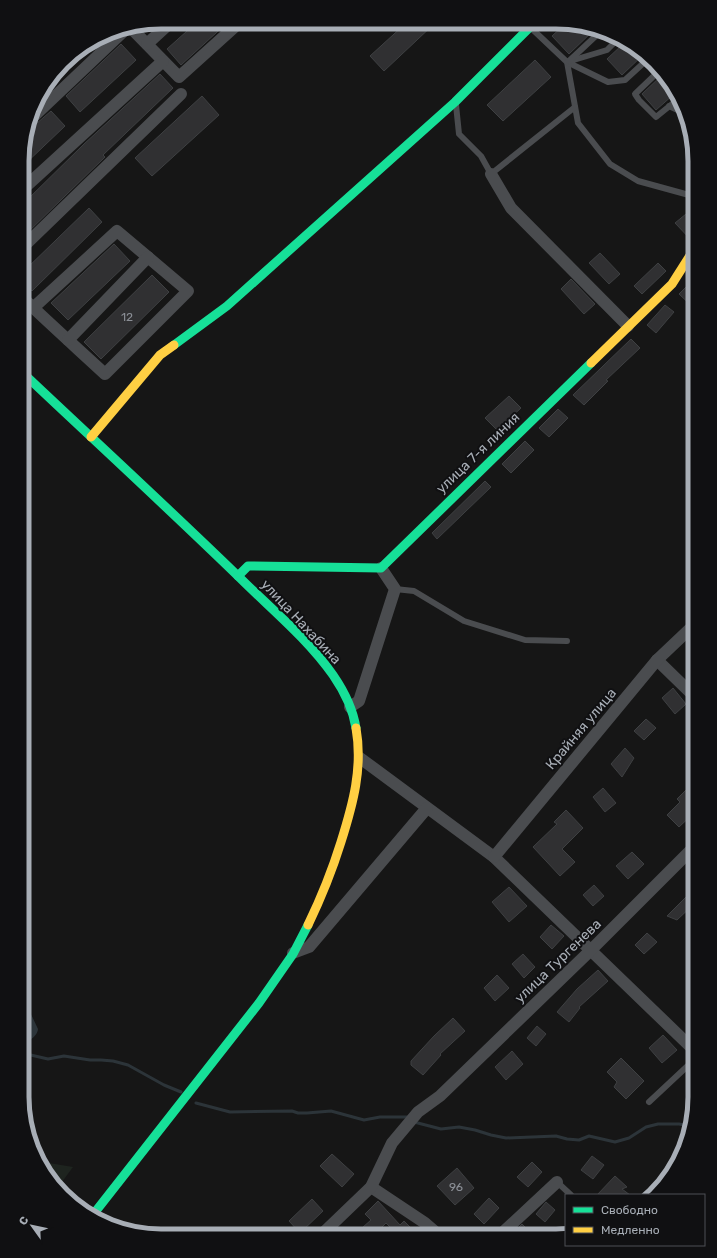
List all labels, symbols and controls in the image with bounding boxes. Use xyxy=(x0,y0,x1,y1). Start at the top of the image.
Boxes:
house number: 12 xyxy=(121,310,133,324)
street label: улица 7-я линия xyxy=(433,409,523,497)
street label: улица Нахабина xyxy=(257,576,345,668)
street label: Крайняя улица xyxy=(542,685,620,773)
street label: улица Тургенева xyxy=(511,915,605,1007)
house number: 96 xyxy=(449,1180,463,1194)
legend xyxy=(565,1194,705,1246)
text: Свободно xyxy=(601,1203,658,1217)
north arrow xyxy=(12,1206,52,1246)
text: С xyxy=(16,1214,32,1228)
text: Медленно xyxy=(601,1223,660,1237)

